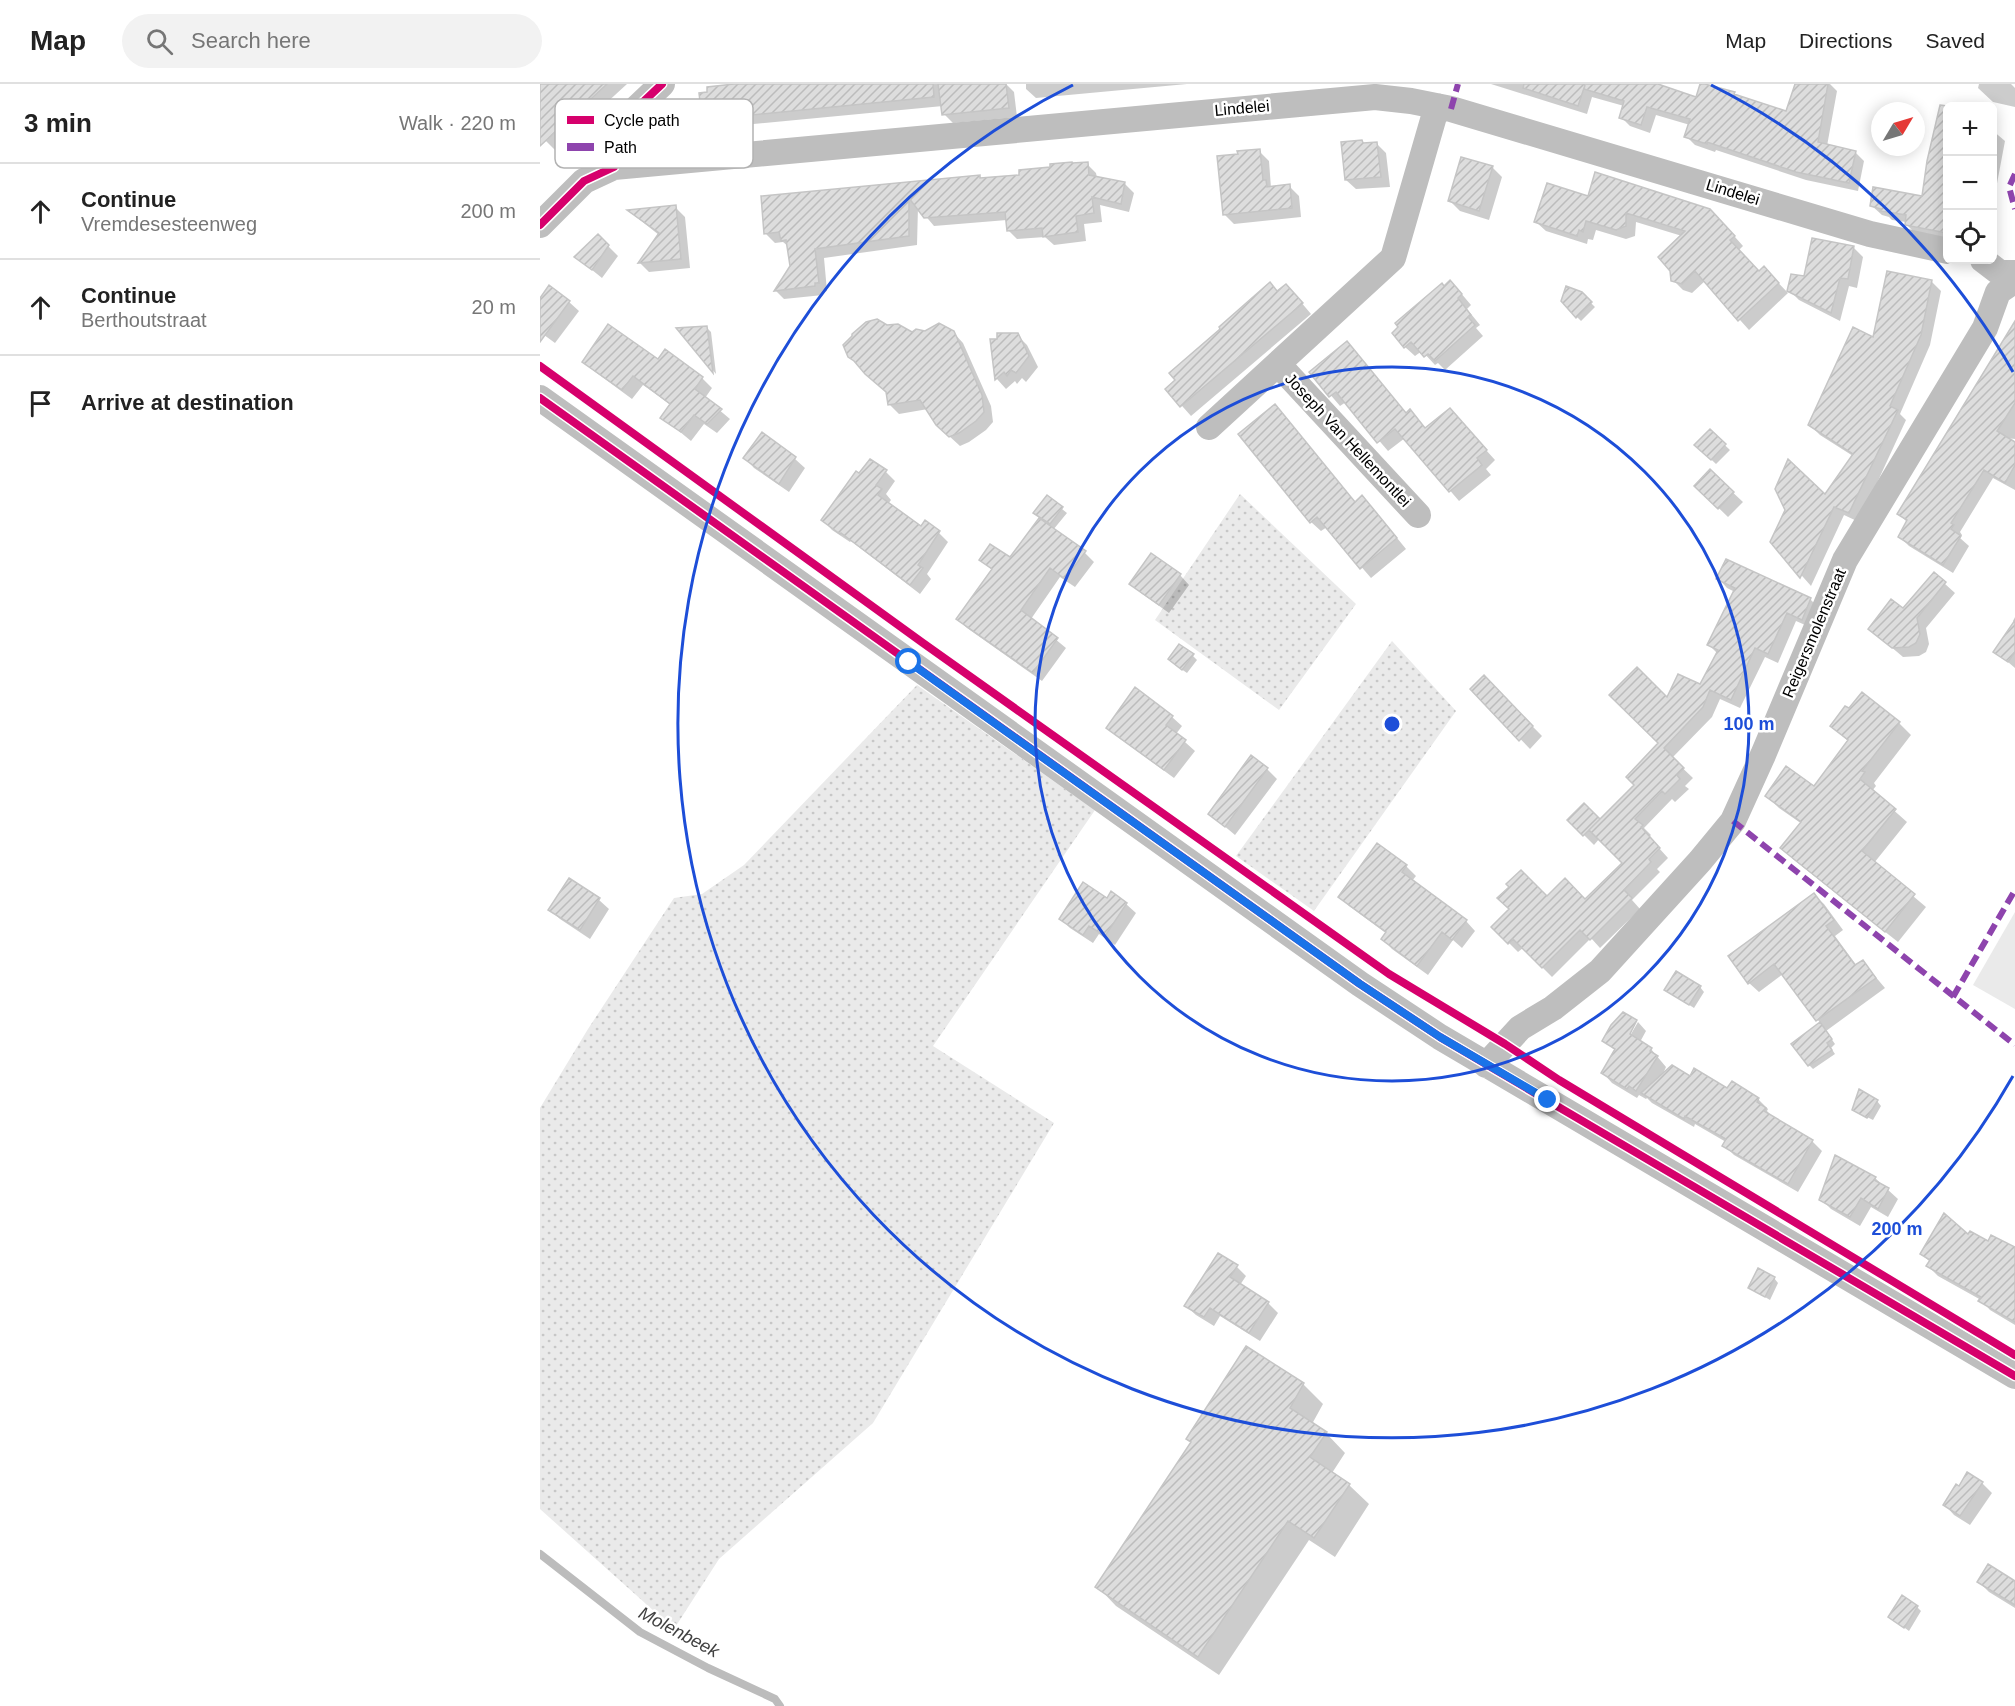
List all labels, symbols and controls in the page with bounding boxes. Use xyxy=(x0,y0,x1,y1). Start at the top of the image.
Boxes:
search box xyxy=(122,14,542,68)
text: Map xyxy=(30,25,86,56)
icon: search xyxy=(143,25,176,58)
text: Search here xyxy=(191,28,311,53)
text: Map xyxy=(1725,29,1766,52)
text: Directions xyxy=(1799,29,1892,52)
text: Saved xyxy=(1925,29,1985,52)
street label: Lindelei xyxy=(1214,97,1270,119)
legend xyxy=(555,99,753,168)
north arrow xyxy=(1871,102,1925,156)
map controls xyxy=(1943,102,1997,264)
button: + xyxy=(1943,102,1997,156)
text: 3 min xyxy=(24,108,92,138)
text: Walk · 220 m xyxy=(399,112,516,134)
text: Cycle path xyxy=(604,112,680,129)
text: Path xyxy=(604,139,637,156)
button: − xyxy=(1943,156,1997,210)
street label: Lindelei xyxy=(1704,176,1762,208)
text: Continue xyxy=(81,187,176,212)
icon: ahead xyxy=(24,195,57,228)
text: 200 m xyxy=(460,200,516,222)
button: locate xyxy=(1943,210,1997,264)
text: Vremdesesteenweg xyxy=(81,213,257,235)
text: Continue xyxy=(81,283,176,308)
icon: ahead xyxy=(24,291,57,324)
text: 20 m xyxy=(472,296,516,318)
text: Berthoutstraat xyxy=(81,309,207,331)
street label: Joseph Van Hellemontlei xyxy=(1282,370,1414,510)
icon: arrive xyxy=(24,387,57,420)
text: Arrive at destination xyxy=(81,390,294,415)
street label: Reigersmolenstraat xyxy=(1779,565,1849,700)
route start xyxy=(895,648,921,674)
centre of rings xyxy=(1382,714,1402,734)
text: 100 m xyxy=(1723,714,1775,734)
route end xyxy=(1534,1086,1560,1112)
text: 200 m xyxy=(1871,1219,1923,1239)
water label: Molenbeek xyxy=(635,1602,723,1662)

